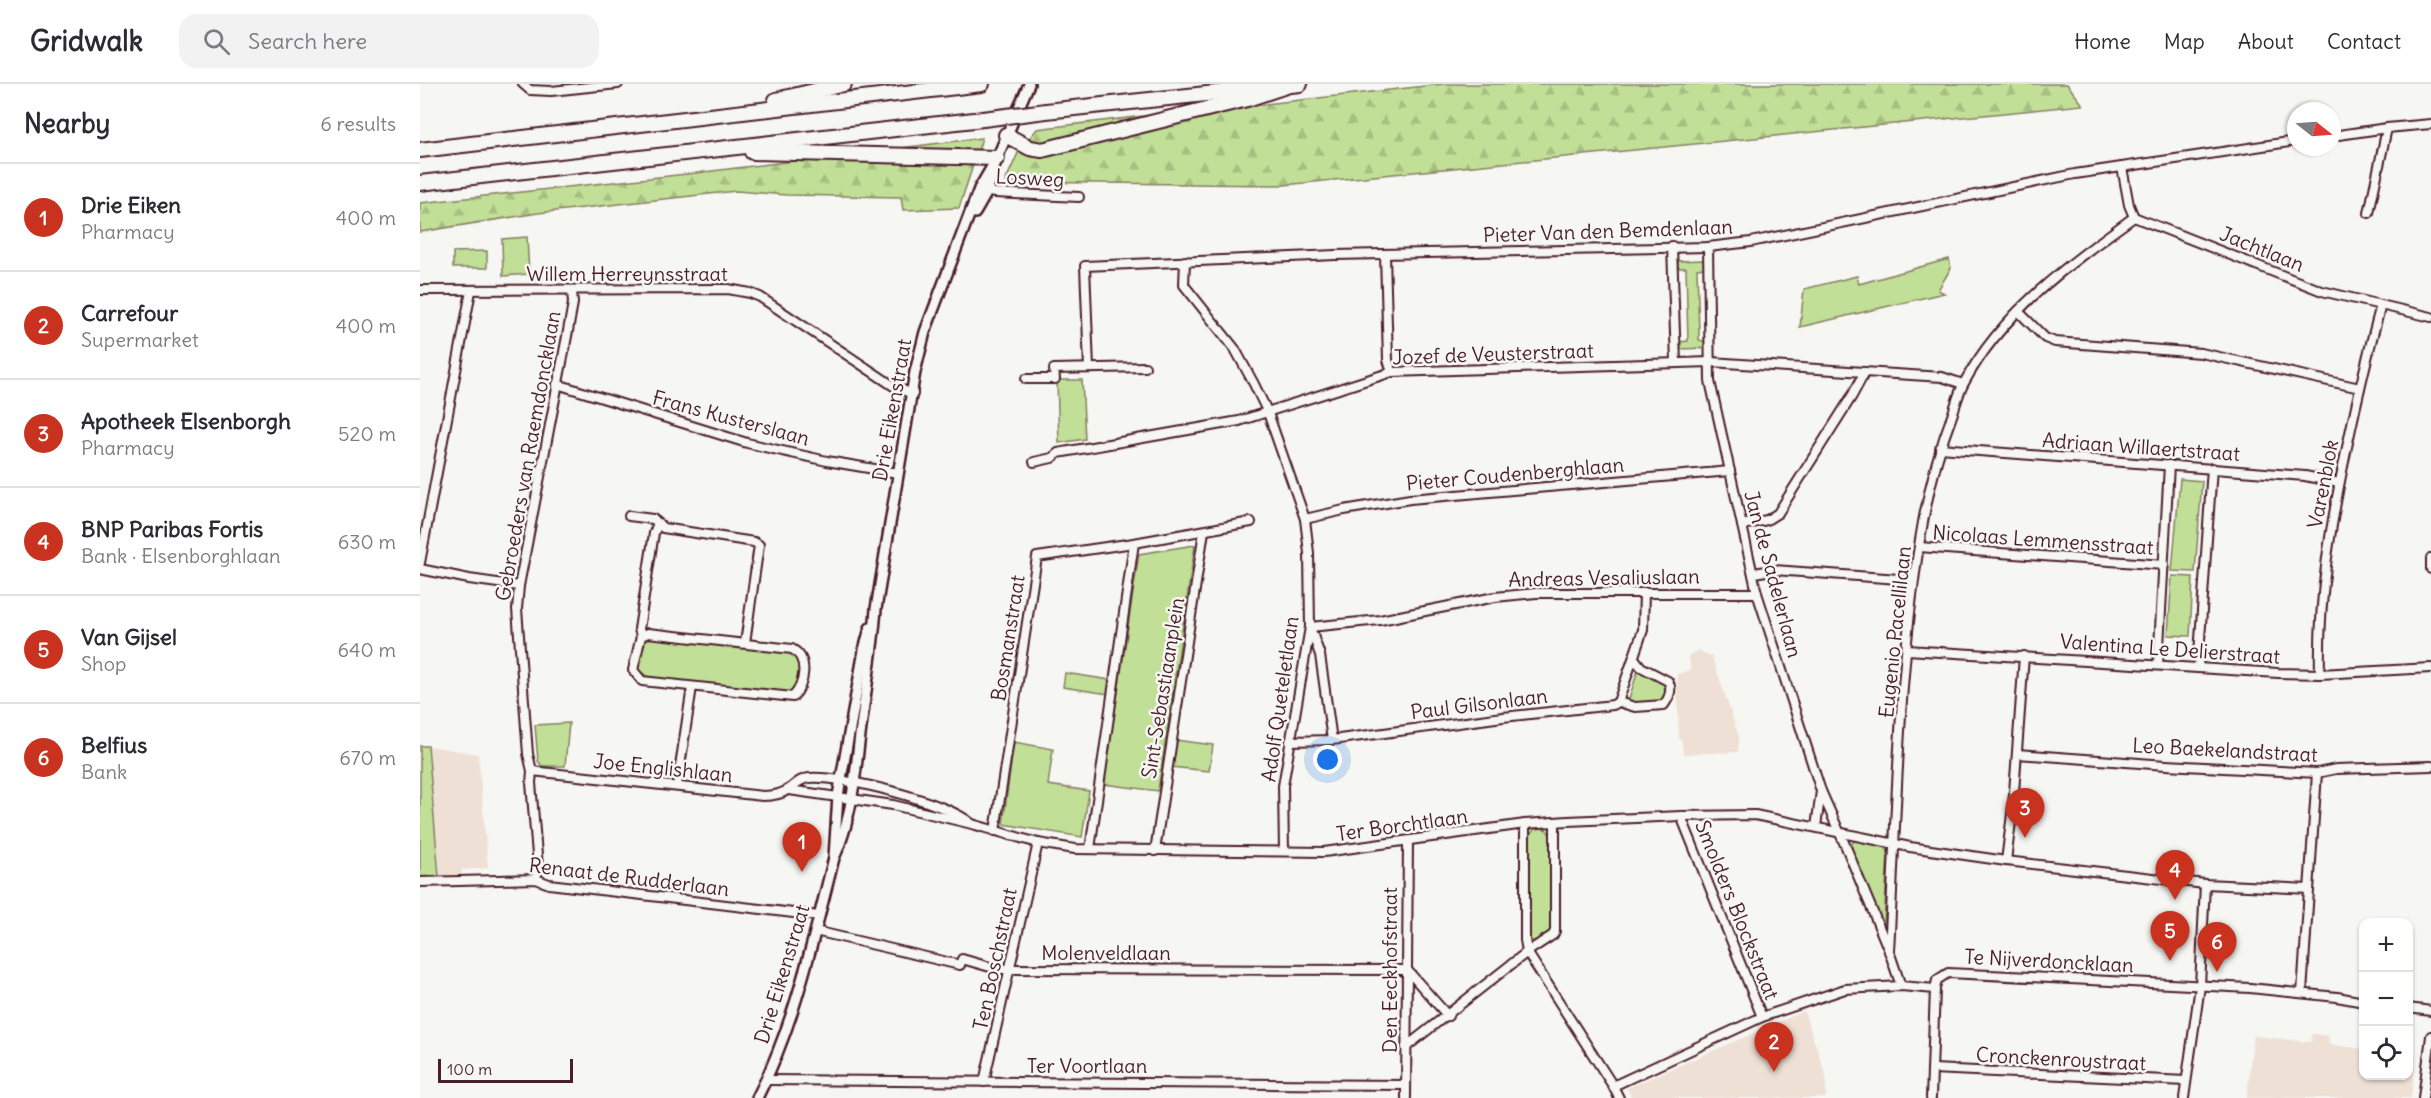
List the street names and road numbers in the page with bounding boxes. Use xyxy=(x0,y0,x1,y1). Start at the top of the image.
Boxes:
street label: Losweg xyxy=(995,163,1065,192)
street label: Pieter Van den Bemdenlaan xyxy=(1483,214,1733,247)
street label: Jachtlaan xyxy=(2216,220,2308,277)
street label: Willem Herreynsstraat xyxy=(526,261,728,286)
street label: Gebroeders van Raemdoncklaan xyxy=(490,309,565,603)
street label: Drie Eikenstraat xyxy=(867,336,916,483)
street label: Jozef de Veusterstraat xyxy=(1392,337,1594,370)
street label: Frans Kusterslaan xyxy=(650,385,812,451)
street label: Adriaan Willaertstraat xyxy=(2041,427,2241,466)
street label: Varenblok xyxy=(2302,437,2343,530)
street label: Pieter Coudenberghlaan xyxy=(1405,452,1625,495)
street label: Jan de Sadelerlaan xyxy=(1739,487,1808,660)
street label: Nicolaas Lemmensstraat xyxy=(1932,519,2155,560)
street label: Eugenio Pacellilaan xyxy=(1873,545,1916,719)
street label: Andreas Vesaliuslaan xyxy=(1508,563,1700,592)
street label: Bosmanstraat xyxy=(985,573,1030,703)
street label: Sint-Sebastiaanplein xyxy=(1136,596,1189,780)
street label: Adolf Queteletlaan xyxy=(1255,614,1304,783)
street label: Valentina Le Delierstraat xyxy=(2059,628,2281,669)
street label: Paul Gilsonlaan xyxy=(1409,683,1549,724)
street label: Leo Baekelandstraat xyxy=(2132,732,2319,767)
street label: Joe Englishlaan xyxy=(592,748,734,787)
street label: Ter Borchtlaan xyxy=(1335,803,1469,846)
street label: Smolders Blockstraat xyxy=(1690,816,1785,1003)
street label: Renaat de Rudderlaan xyxy=(528,852,731,901)
street label: Ten Boschstraat xyxy=(967,885,1022,1032)
street label: Den Eeckhofstraat xyxy=(1377,887,1402,1053)
street label: Drie Eikenstraat xyxy=(748,901,815,1046)
street label: Molenveldlaan xyxy=(1041,940,1171,965)
street label: Te Nijverdoncklaan xyxy=(1964,944,2134,977)
street label: Cronckenroystraat xyxy=(1975,1042,2147,1075)
street label: Ter Voortlaan xyxy=(1027,1053,1147,1078)

